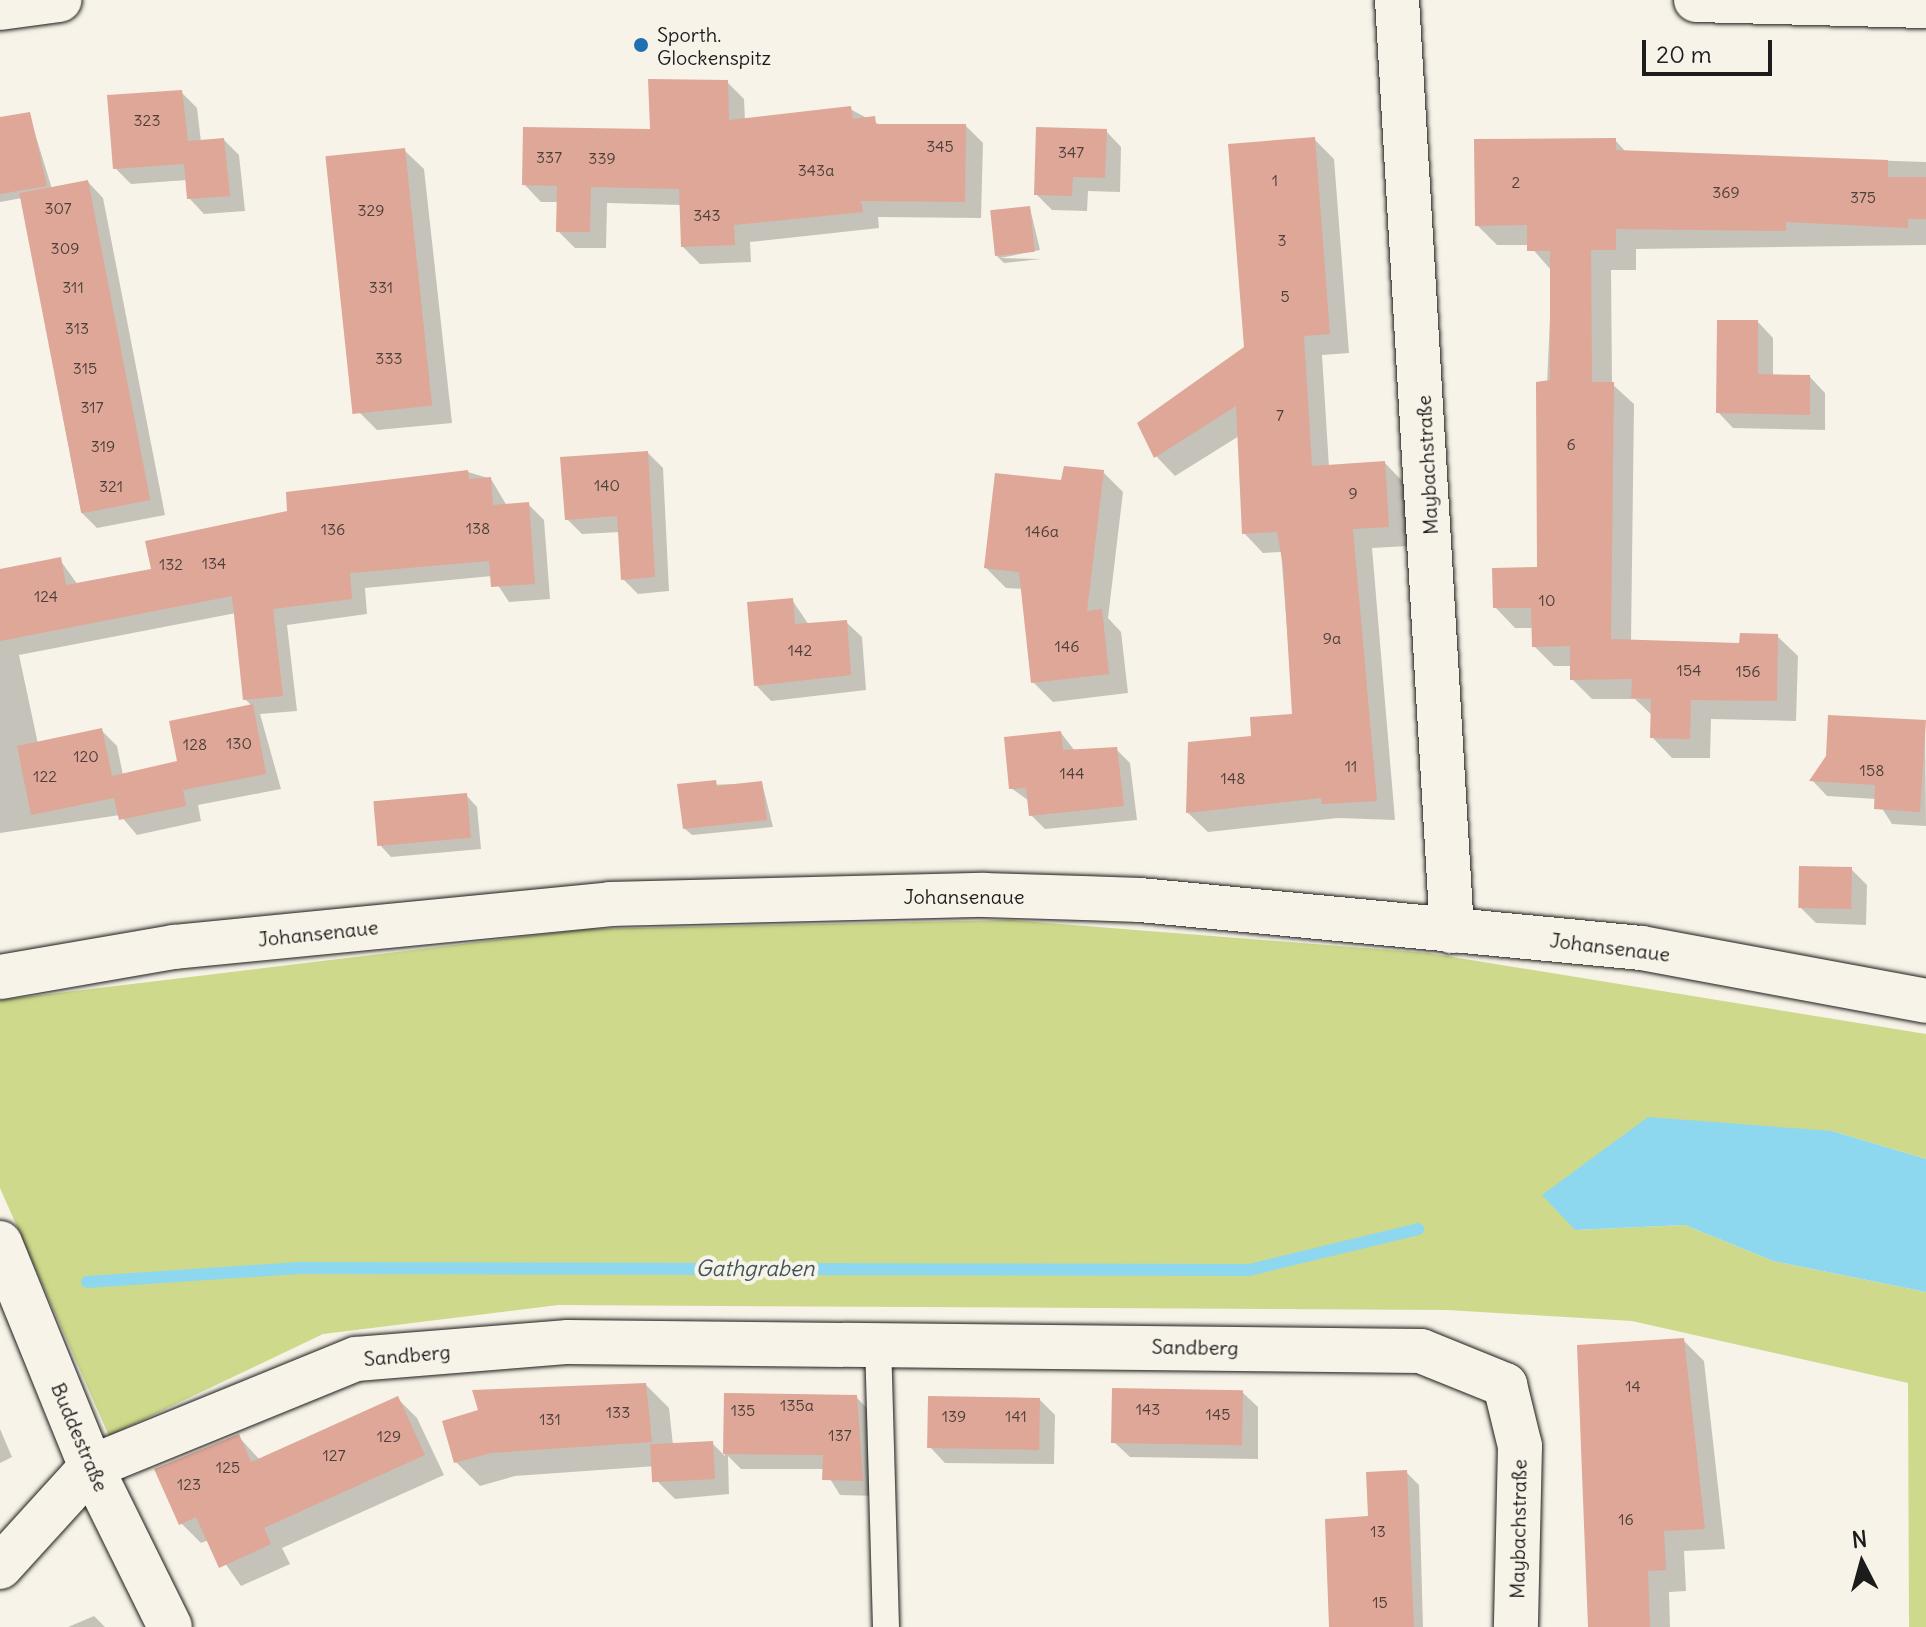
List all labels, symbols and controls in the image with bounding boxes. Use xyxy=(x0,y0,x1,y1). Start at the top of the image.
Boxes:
place label: Sporth. Glockenspitz xyxy=(657,22,771,69)
scale bar xyxy=(1646,24,1776,74)
marker: Sporth. Glockenspitz xyxy=(632,36,650,54)
text: 20 m xyxy=(1656,39,1712,69)
house number: 323 xyxy=(134,110,160,130)
house number: 345 xyxy=(926,136,954,156)
house number: 347 xyxy=(1058,142,1084,162)
house number: 337 xyxy=(536,147,562,167)
house number: 339 xyxy=(588,148,616,168)
house number: 343a xyxy=(798,160,834,180)
house number: 1 xyxy=(1272,170,1278,190)
house number: 2 xyxy=(1512,172,1520,192)
house number: 369 xyxy=(1712,182,1740,202)
house number: 375 xyxy=(1850,187,1876,207)
house number: 307 xyxy=(44,198,72,218)
house number: 329 xyxy=(357,200,385,220)
house number: 343 xyxy=(693,205,721,225)
house number: 3 xyxy=(1277,230,1287,250)
house number: 309 xyxy=(51,238,79,258)
house number: 311 xyxy=(62,277,84,297)
house number: 331 xyxy=(369,277,393,297)
house number: 5 xyxy=(1280,286,1290,306)
house number: 313 xyxy=(65,318,89,338)
house number: 333 xyxy=(375,348,403,368)
house number: 315 xyxy=(73,358,97,378)
street label: Maybachstraße xyxy=(1411,395,1443,535)
house number: 317 xyxy=(80,397,104,417)
house number: 7 xyxy=(1276,405,1284,425)
house number: 6 xyxy=(1566,434,1576,454)
house number: 319 xyxy=(91,436,115,456)
house number: 140 xyxy=(594,475,620,495)
house number: 321 xyxy=(99,476,123,496)
house number: 9 xyxy=(1348,483,1358,503)
house number: 138 xyxy=(466,518,490,538)
house number: 136 xyxy=(321,519,345,539)
house number: 146a xyxy=(1025,521,1059,541)
house number: 134 xyxy=(202,553,226,573)
house number: 132 xyxy=(159,554,183,574)
house number: 124 xyxy=(34,586,58,606)
house number: 10 xyxy=(1539,590,1555,610)
house number: 9a xyxy=(1323,628,1341,648)
house number: 146 xyxy=(1055,636,1079,656)
house number: 142 xyxy=(788,640,812,660)
house number: 154 xyxy=(1677,660,1701,680)
house number: 156 xyxy=(1736,661,1760,681)
house number: 130 xyxy=(226,733,252,753)
house number: 128 xyxy=(183,734,207,754)
house number: 120 xyxy=(73,746,99,766)
house number: 11 xyxy=(1345,756,1357,776)
house number: 158 xyxy=(1860,760,1884,780)
house number: 144 xyxy=(1060,763,1084,783)
house number: 122 xyxy=(33,766,57,786)
house number: 148 xyxy=(1221,768,1245,788)
street label: Johansenaue xyxy=(903,884,1025,908)
street label: Johansenaue xyxy=(257,915,379,951)
street label: Johansenaue xyxy=(1548,928,1672,966)
water label: Gathgraben xyxy=(696,1256,814,1282)
street label: Sandberg xyxy=(1151,1334,1239,1360)
street label: Sandberg xyxy=(363,1339,451,1371)
house number: 14 xyxy=(1625,1376,1641,1396)
street label: Buddestraße xyxy=(46,1379,114,1495)
house number: 135a xyxy=(780,1395,814,1415)
house number: 143 xyxy=(1136,1399,1160,1419)
house number: 135 xyxy=(731,1400,755,1420)
house number: 133 xyxy=(606,1402,630,1422)
house number: 145 xyxy=(1206,1404,1230,1424)
house number: 139 xyxy=(942,1406,966,1426)
house number: 141 xyxy=(1005,1406,1027,1426)
house number: 131 xyxy=(539,1409,561,1429)
house number: 137 xyxy=(828,1425,852,1445)
house number: 129 xyxy=(377,1426,401,1446)
house number: 127 xyxy=(323,1445,345,1465)
house number: 125 xyxy=(216,1457,240,1477)
street label: Maybachstraße xyxy=(1505,1459,1531,1599)
house number: 123 xyxy=(177,1474,201,1494)
house number: 16 xyxy=(1618,1509,1634,1529)
house number: 13 xyxy=(1370,1521,1386,1541)
north arrow xyxy=(1822,1523,1902,1603)
text: N xyxy=(1850,1524,1869,1554)
house number: 15 xyxy=(1372,1592,1388,1612)

